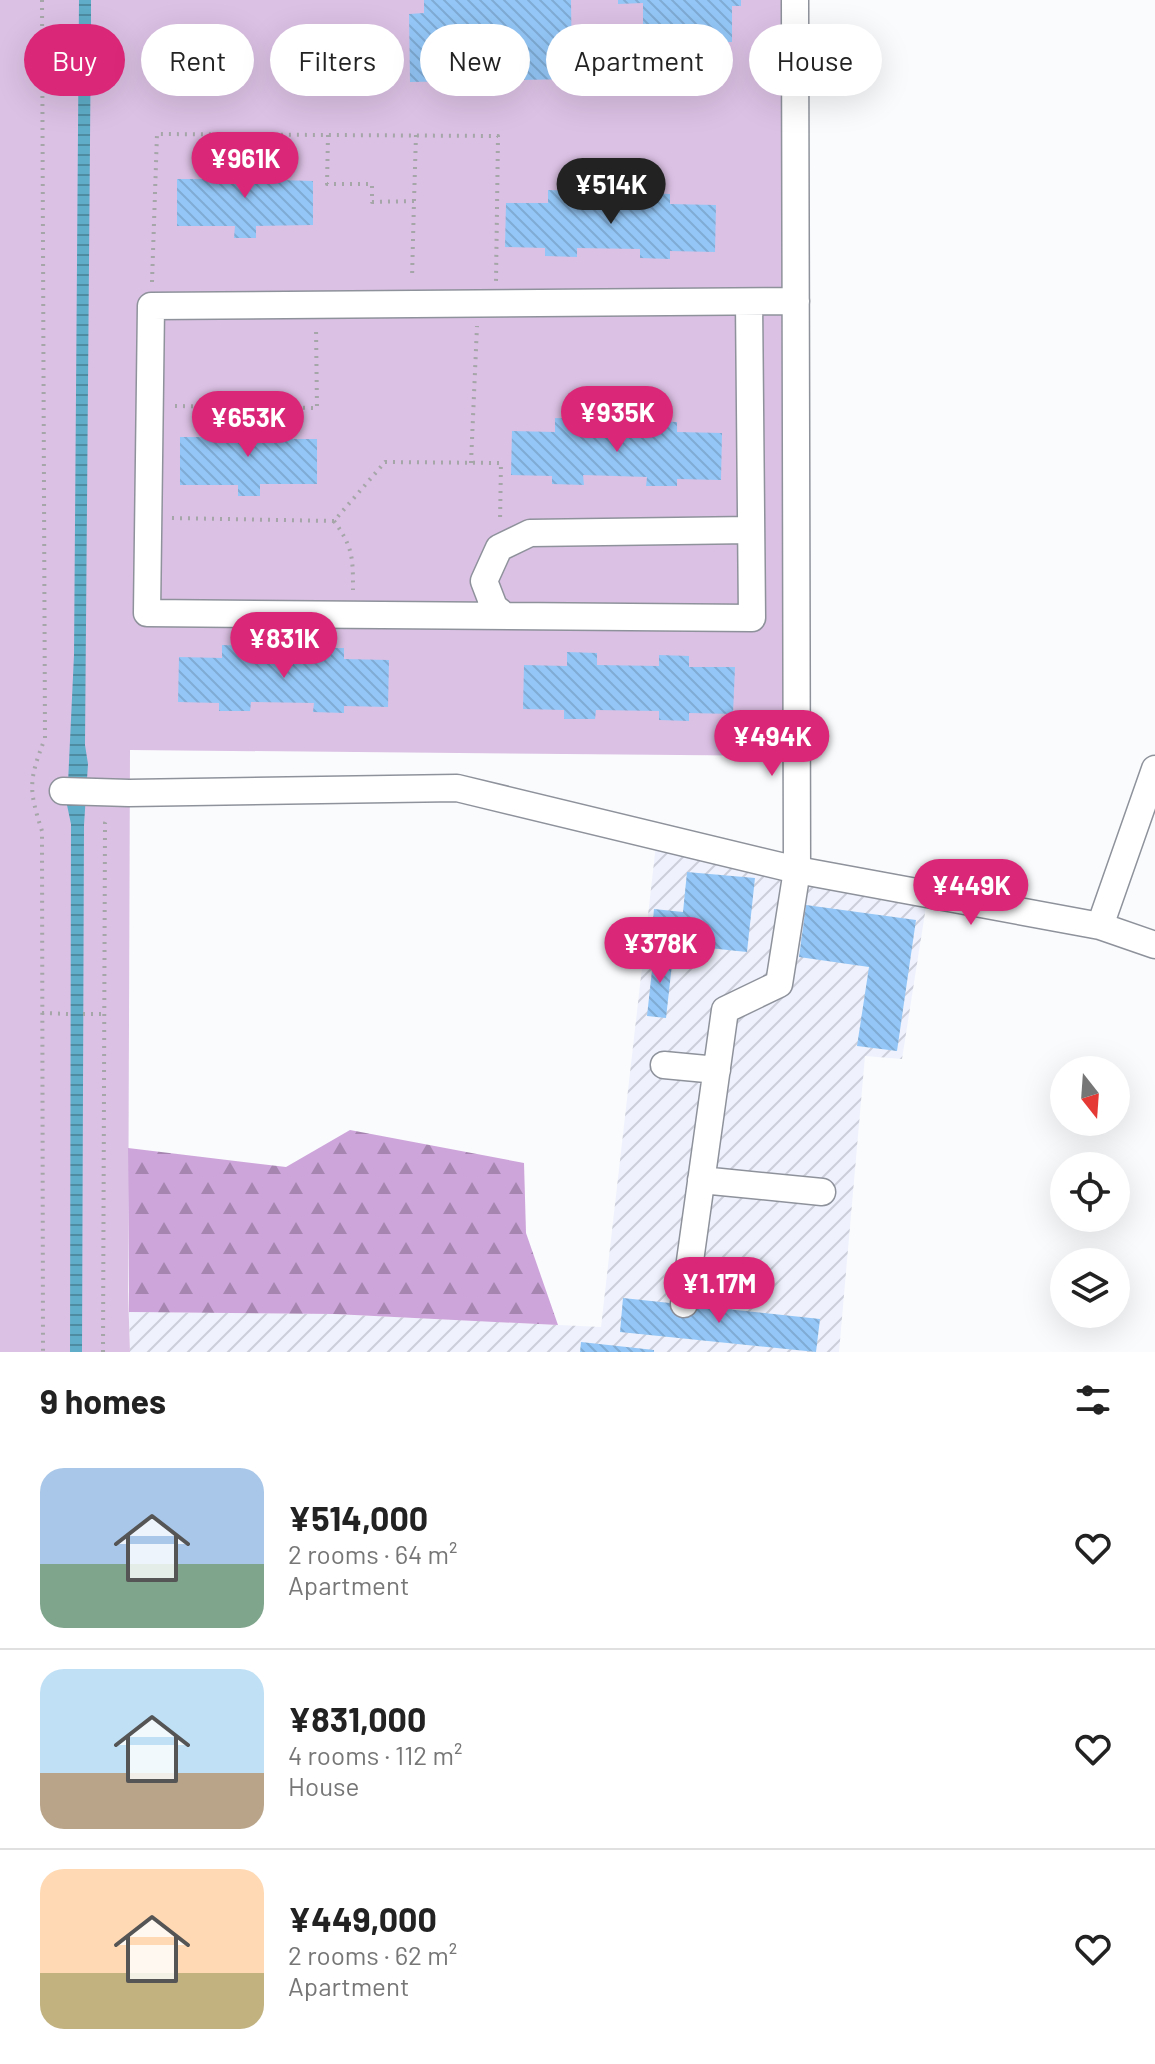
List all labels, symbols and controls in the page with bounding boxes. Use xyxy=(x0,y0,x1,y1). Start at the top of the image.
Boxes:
chip: Buy xyxy=(24,24,125,96)
chip: Rent xyxy=(141,24,254,96)
chip: Filters xyxy=(270,24,404,96)
chip: New xyxy=(420,24,530,96)
chip: Apartment xyxy=(546,24,733,96)
chip: House xyxy=(749,24,882,96)
pin: ¥961K xyxy=(189,132,301,200)
text: ¥961K xyxy=(210,142,280,173)
pin: ¥514K xyxy=(555,158,667,226)
text: ¥514K xyxy=(575,168,647,199)
pin: ¥935K xyxy=(561,386,673,454)
pin: ¥653K xyxy=(192,391,304,459)
text: ¥935K xyxy=(579,396,655,427)
text: ¥653K xyxy=(210,401,286,432)
pin: ¥831K xyxy=(228,612,340,680)
text: ¥831K xyxy=(248,622,320,653)
pin: ¥494K xyxy=(716,710,828,778)
text: ¥494K xyxy=(732,720,812,751)
pin: ¥449K xyxy=(915,859,1027,927)
text: ¥449K xyxy=(931,869,1011,900)
pin: ¥378K xyxy=(604,917,716,985)
text: ¥378K xyxy=(622,927,698,958)
north arrow xyxy=(1050,1056,1130,1136)
map controls xyxy=(1050,1056,1130,1328)
button: locate xyxy=(1050,1152,1130,1232)
button: layers xyxy=(1050,1248,1130,1328)
pin: ¥1.17M xyxy=(654,1257,784,1325)
text: ¥1.17M xyxy=(682,1267,756,1298)
icon: filters xyxy=(1071,1378,1115,1422)
text: 9 homes xyxy=(40,1380,166,1421)
text: ¥514,000 xyxy=(288,1497,428,1538)
icon: home xyxy=(104,1500,200,1596)
icon: heart xyxy=(1071,1526,1115,1570)
text: 2 rooms · 64 m² xyxy=(288,1538,458,1569)
text: Apartment xyxy=(288,1569,409,1600)
text: ¥831,000 xyxy=(288,1698,426,1739)
icon: home xyxy=(104,1701,200,1797)
icon: heart xyxy=(1071,1727,1115,1771)
text: 4 rooms · 112 m² xyxy=(288,1739,462,1770)
text: House xyxy=(288,1770,359,1801)
text: ¥449,000 xyxy=(288,1898,437,1939)
icon: home xyxy=(104,1901,200,1997)
icon: heart xyxy=(1071,1927,1115,1971)
text: 2 rooms · 62 m² xyxy=(288,1939,457,1970)
text: Apartment xyxy=(288,1970,409,2001)

